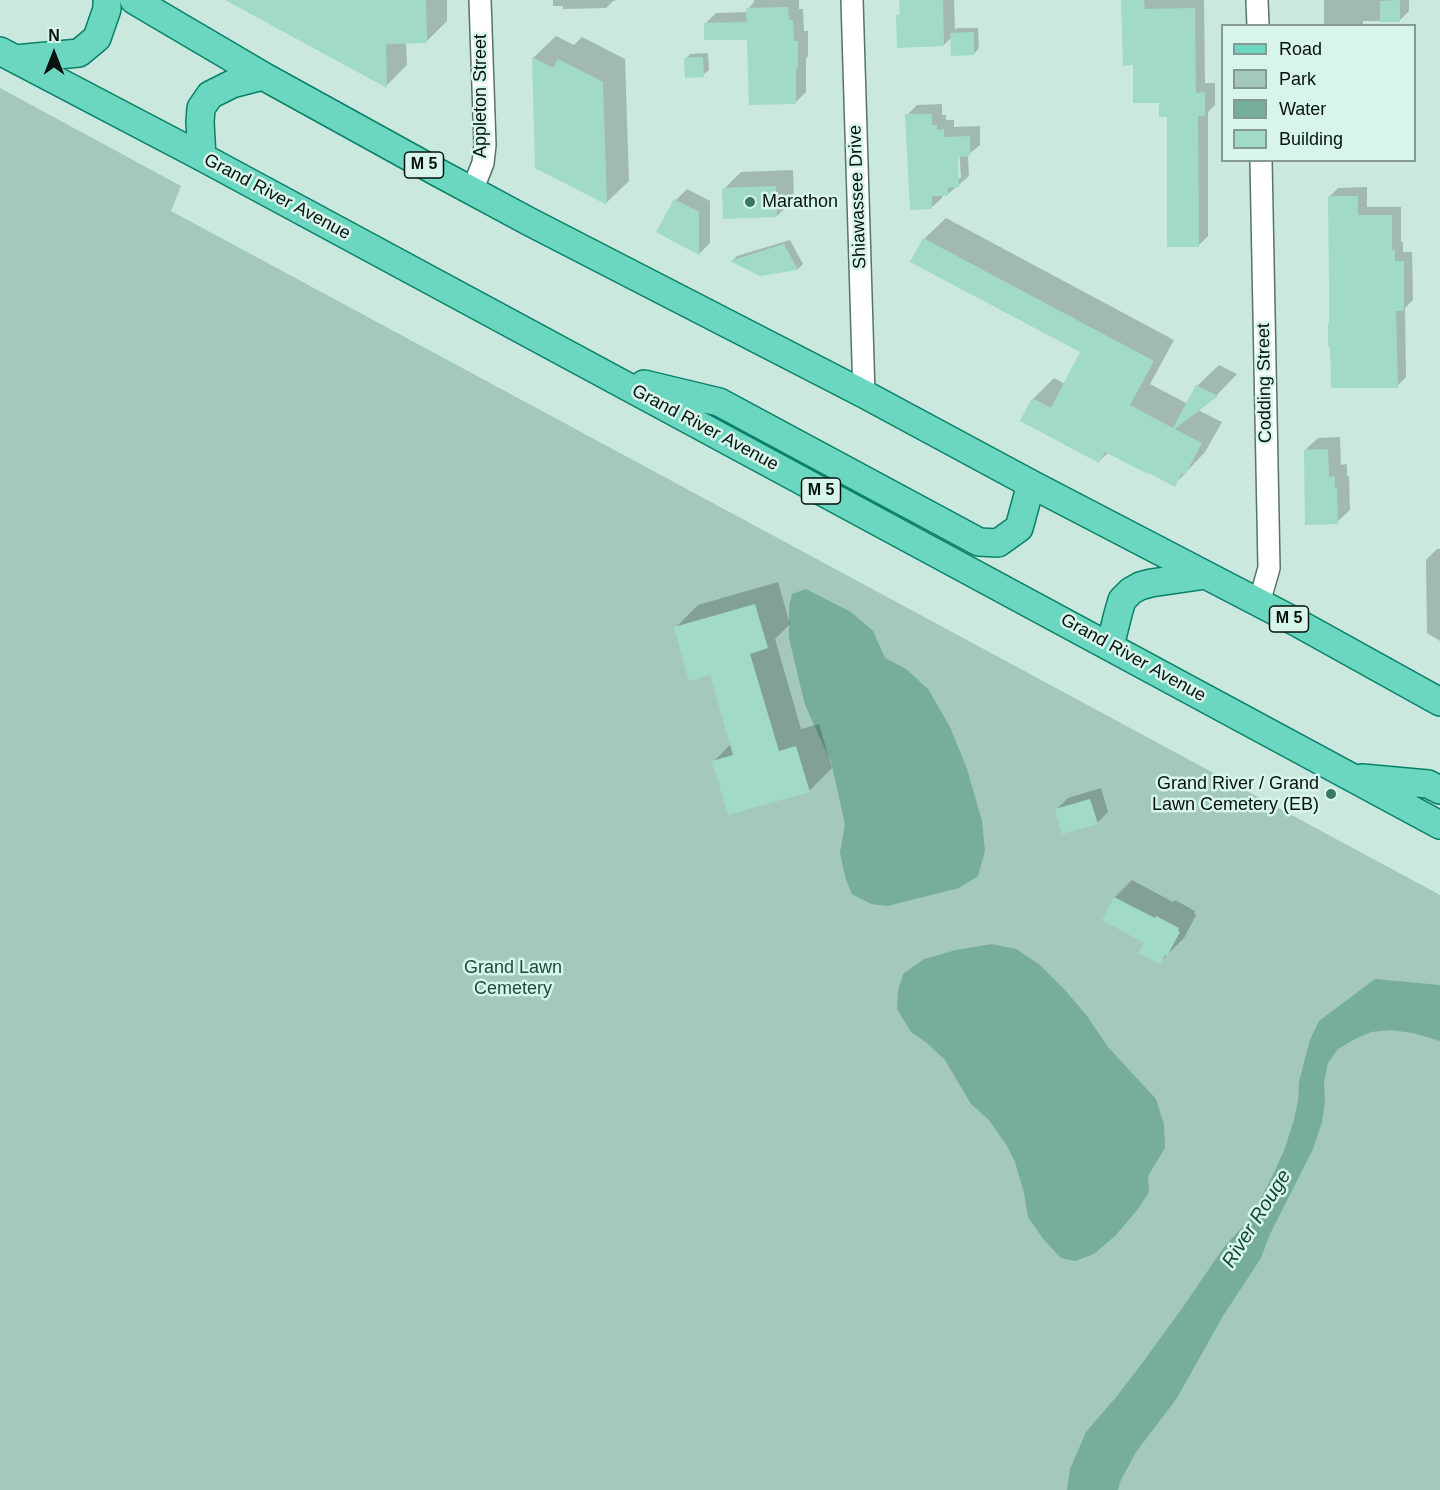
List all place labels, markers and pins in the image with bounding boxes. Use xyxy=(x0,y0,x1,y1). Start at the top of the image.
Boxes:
place label: Marathon xyxy=(762,191,838,213)
marker: Marathon xyxy=(743,195,757,209)
place label: Grand River / Grand Lawn Cemetery (EB) xyxy=(1152,773,1319,816)
marker: Grand River / Grand Lawn Cemetery (EB) xyxy=(1324,787,1338,801)

